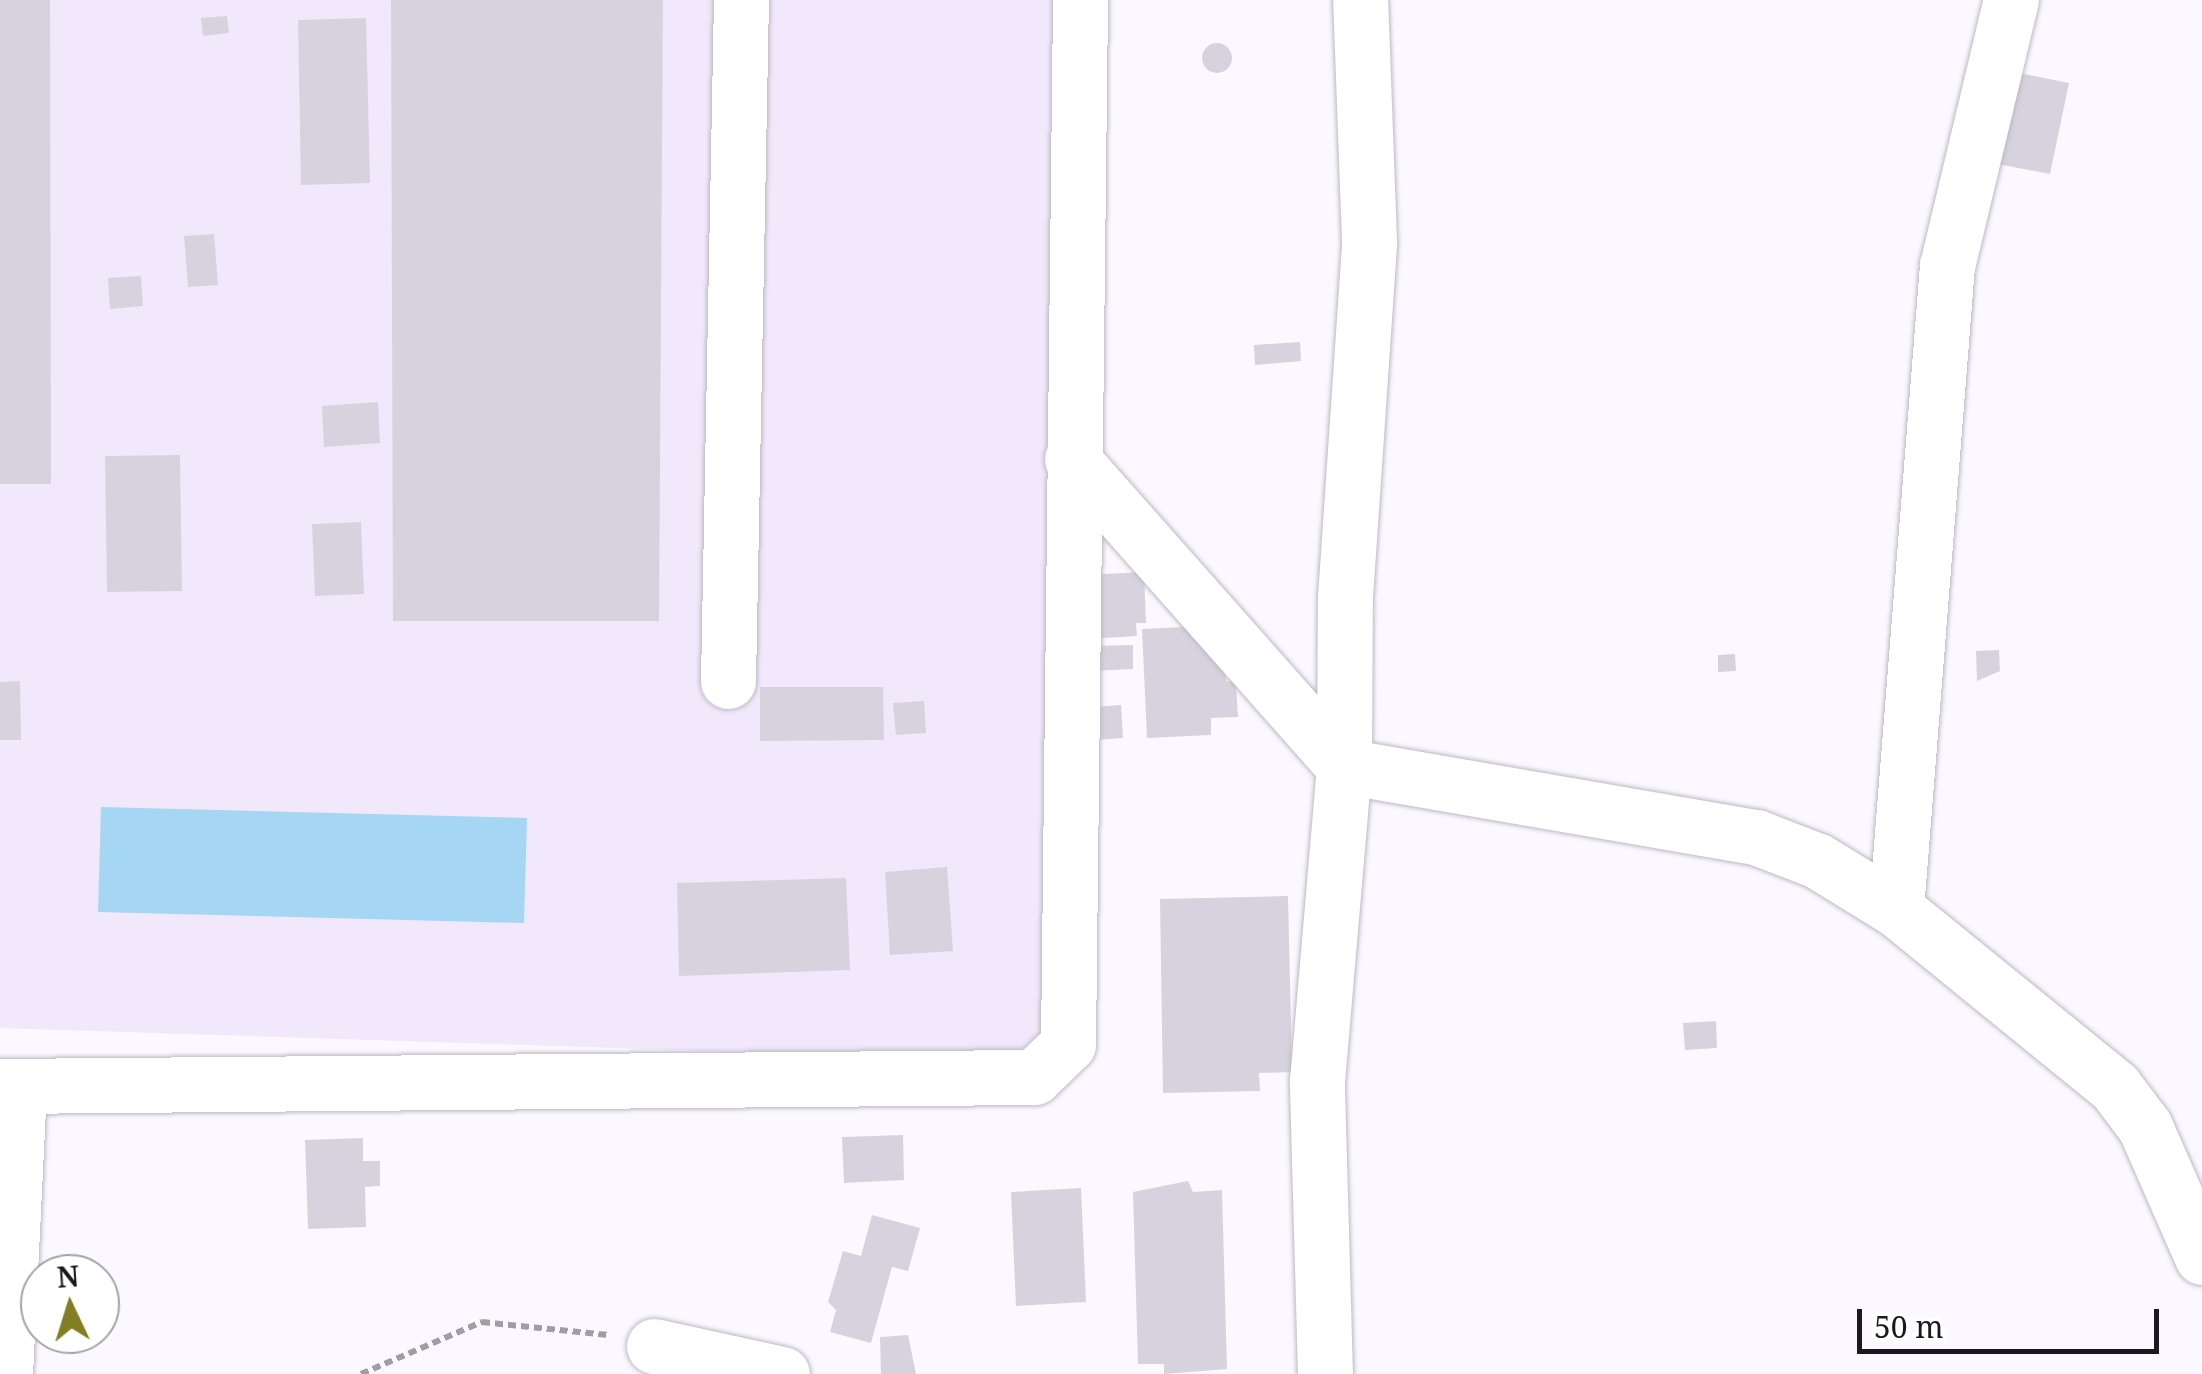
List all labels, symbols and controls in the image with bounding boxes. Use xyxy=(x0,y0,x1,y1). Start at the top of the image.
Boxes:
north arrow xyxy=(20,1254,120,1354)
text: N xyxy=(56,1256,80,1296)
scale bar xyxy=(1862,1289,2164,1351)
text: 50 m xyxy=(1874,1306,1944,1347)

